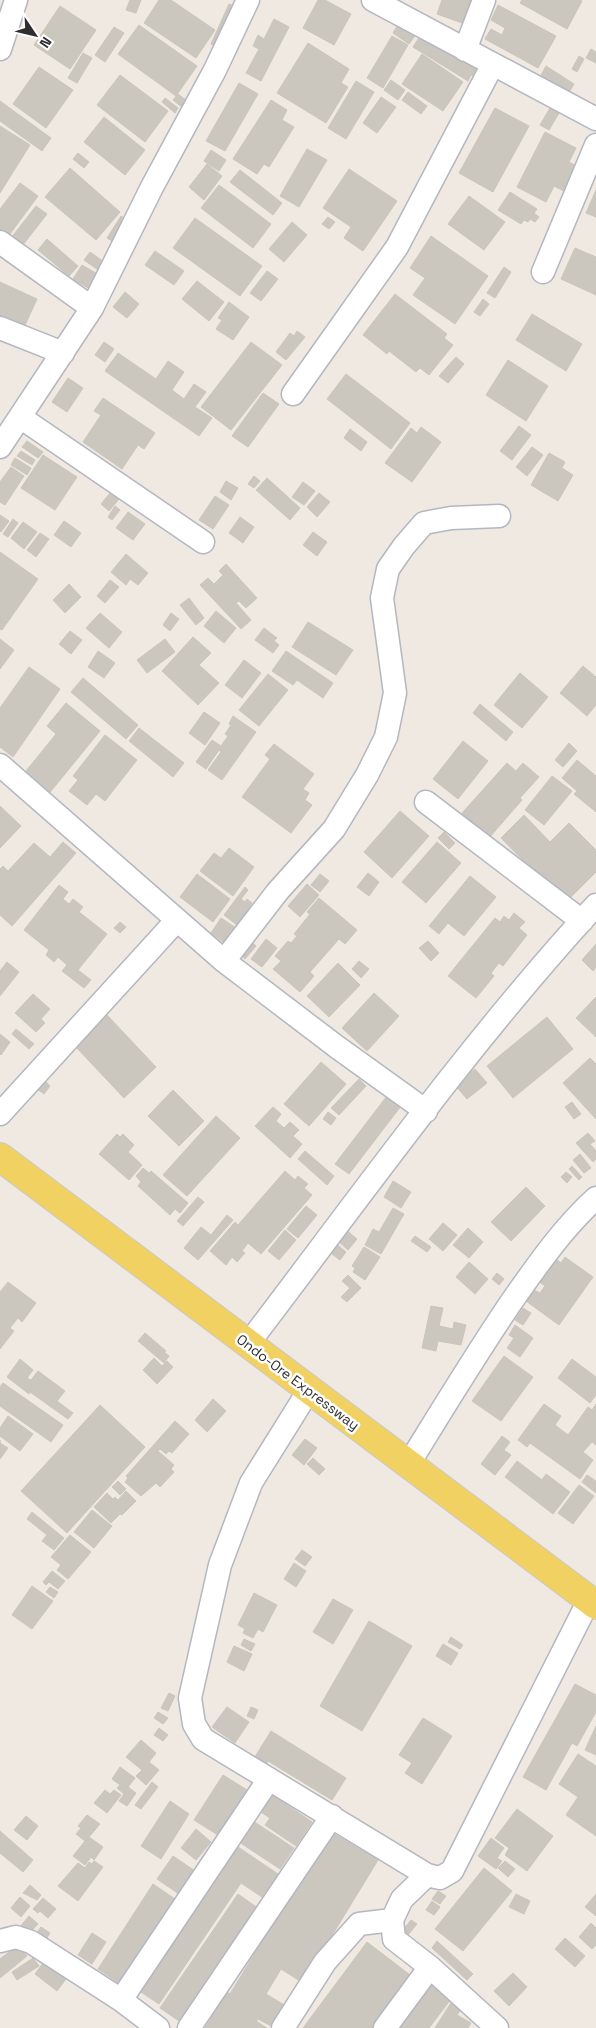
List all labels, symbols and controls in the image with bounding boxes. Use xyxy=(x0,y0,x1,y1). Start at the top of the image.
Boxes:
north arrow xyxy=(10,10,60,60)
text: N xyxy=(36,33,56,51)
street label: Ondo-Ore Expressway xyxy=(233,1330,363,1434)

